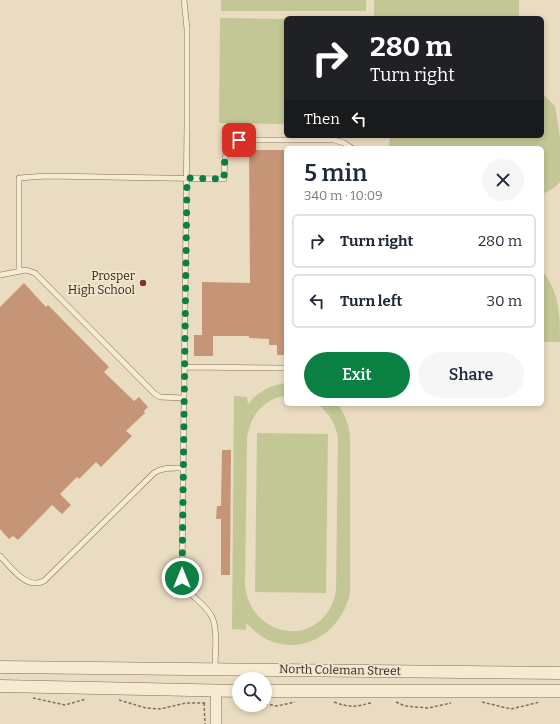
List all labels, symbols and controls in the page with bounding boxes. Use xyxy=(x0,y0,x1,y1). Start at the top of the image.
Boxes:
text: 280 m xyxy=(370,30,452,63)
icon: right xyxy=(304,32,356,84)
text: Turn right xyxy=(370,64,455,86)
icon: left xyxy=(348,108,370,130)
text: Then xyxy=(304,110,340,128)
pin xyxy=(222,123,256,157)
icon: arrive xyxy=(228,129,250,151)
text: 5 min xyxy=(304,159,367,187)
button: close xyxy=(482,159,524,201)
text: 340 m · 10:09 xyxy=(304,188,383,203)
icon: right xyxy=(306,230,328,252)
text: Turn right xyxy=(340,232,413,250)
text: 280 m xyxy=(478,232,522,250)
place label: Prosper High School xyxy=(68,269,136,297)
marker: Prosper High School xyxy=(138,278,148,288)
icon: left xyxy=(306,290,328,312)
text: Turn left xyxy=(340,292,402,310)
text: 30 m xyxy=(487,292,522,310)
button: Exit xyxy=(304,352,410,398)
button: Share xyxy=(418,352,524,398)
position arrow xyxy=(161,557,203,599)
street label: North Coleman Street xyxy=(279,662,402,678)
map controls xyxy=(232,672,272,712)
button: search xyxy=(232,672,272,712)

